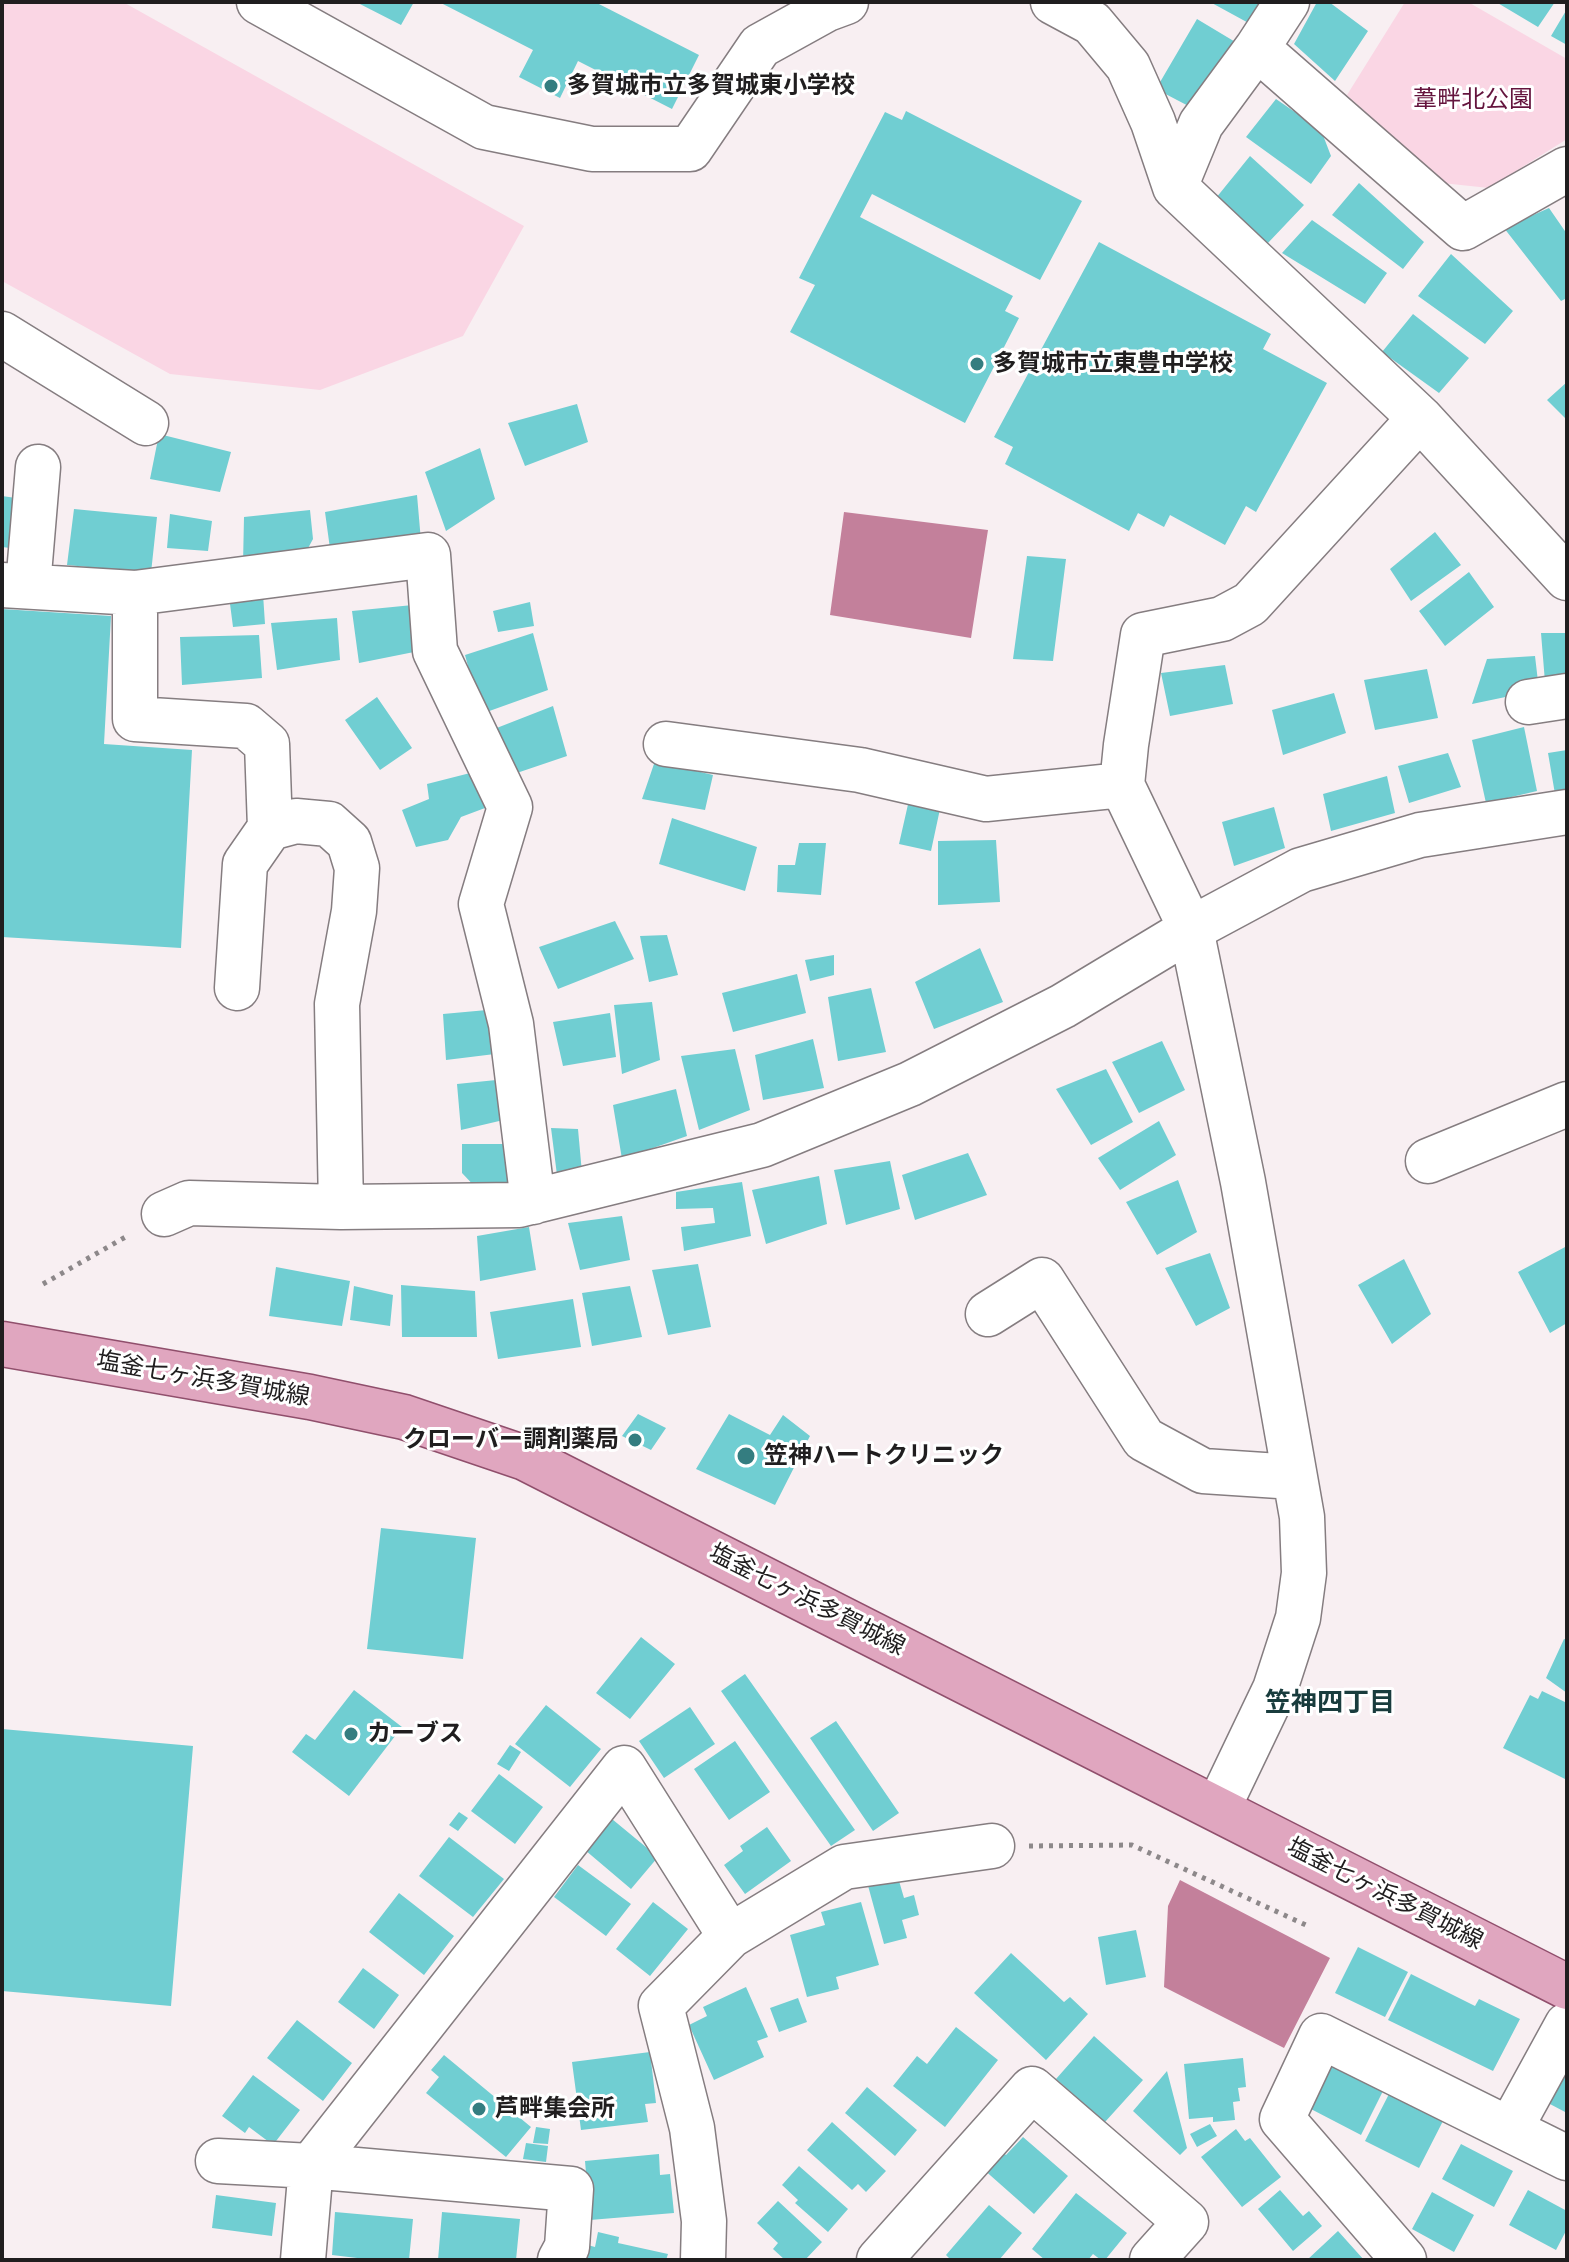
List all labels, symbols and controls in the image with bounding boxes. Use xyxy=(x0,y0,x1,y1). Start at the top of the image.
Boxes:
place label: 多賀城市立多賀城東小学校 xyxy=(567,72,855,100)
marker: 多賀城市立多賀城東小学校 xyxy=(542,77,560,95)
park label: 葦畔北公園 xyxy=(1413,86,1533,114)
place label: 多賀城市立東豊中学校 xyxy=(993,350,1233,378)
marker: 多賀城市立東豊中学校 xyxy=(968,355,986,373)
street label: 塩釜七ヶ浜多賀城線 xyxy=(94,1346,312,1412)
place label: クローバー調剤薬局 xyxy=(403,1426,619,1454)
marker: クローバー調剤薬局 xyxy=(626,1431,644,1449)
place label: 笠神ハートクリニック xyxy=(764,1442,1004,1470)
marker: 笠神ハートクリニック xyxy=(735,1445,757,1467)
street label: 塩釜七ヶ浜多賀城線 xyxy=(704,1538,910,1662)
district label: 笠神四丁目 xyxy=(1265,1687,1395,1719)
place label: カーブス xyxy=(367,1720,463,1748)
marker: カーブス xyxy=(342,1725,360,1743)
street label: 塩釜七ヶ浜多賀城線 xyxy=(1282,1832,1488,1956)
place label: 芦畔集会所 xyxy=(495,2095,615,2123)
marker: 芦畔集会所 xyxy=(470,2100,488,2118)

